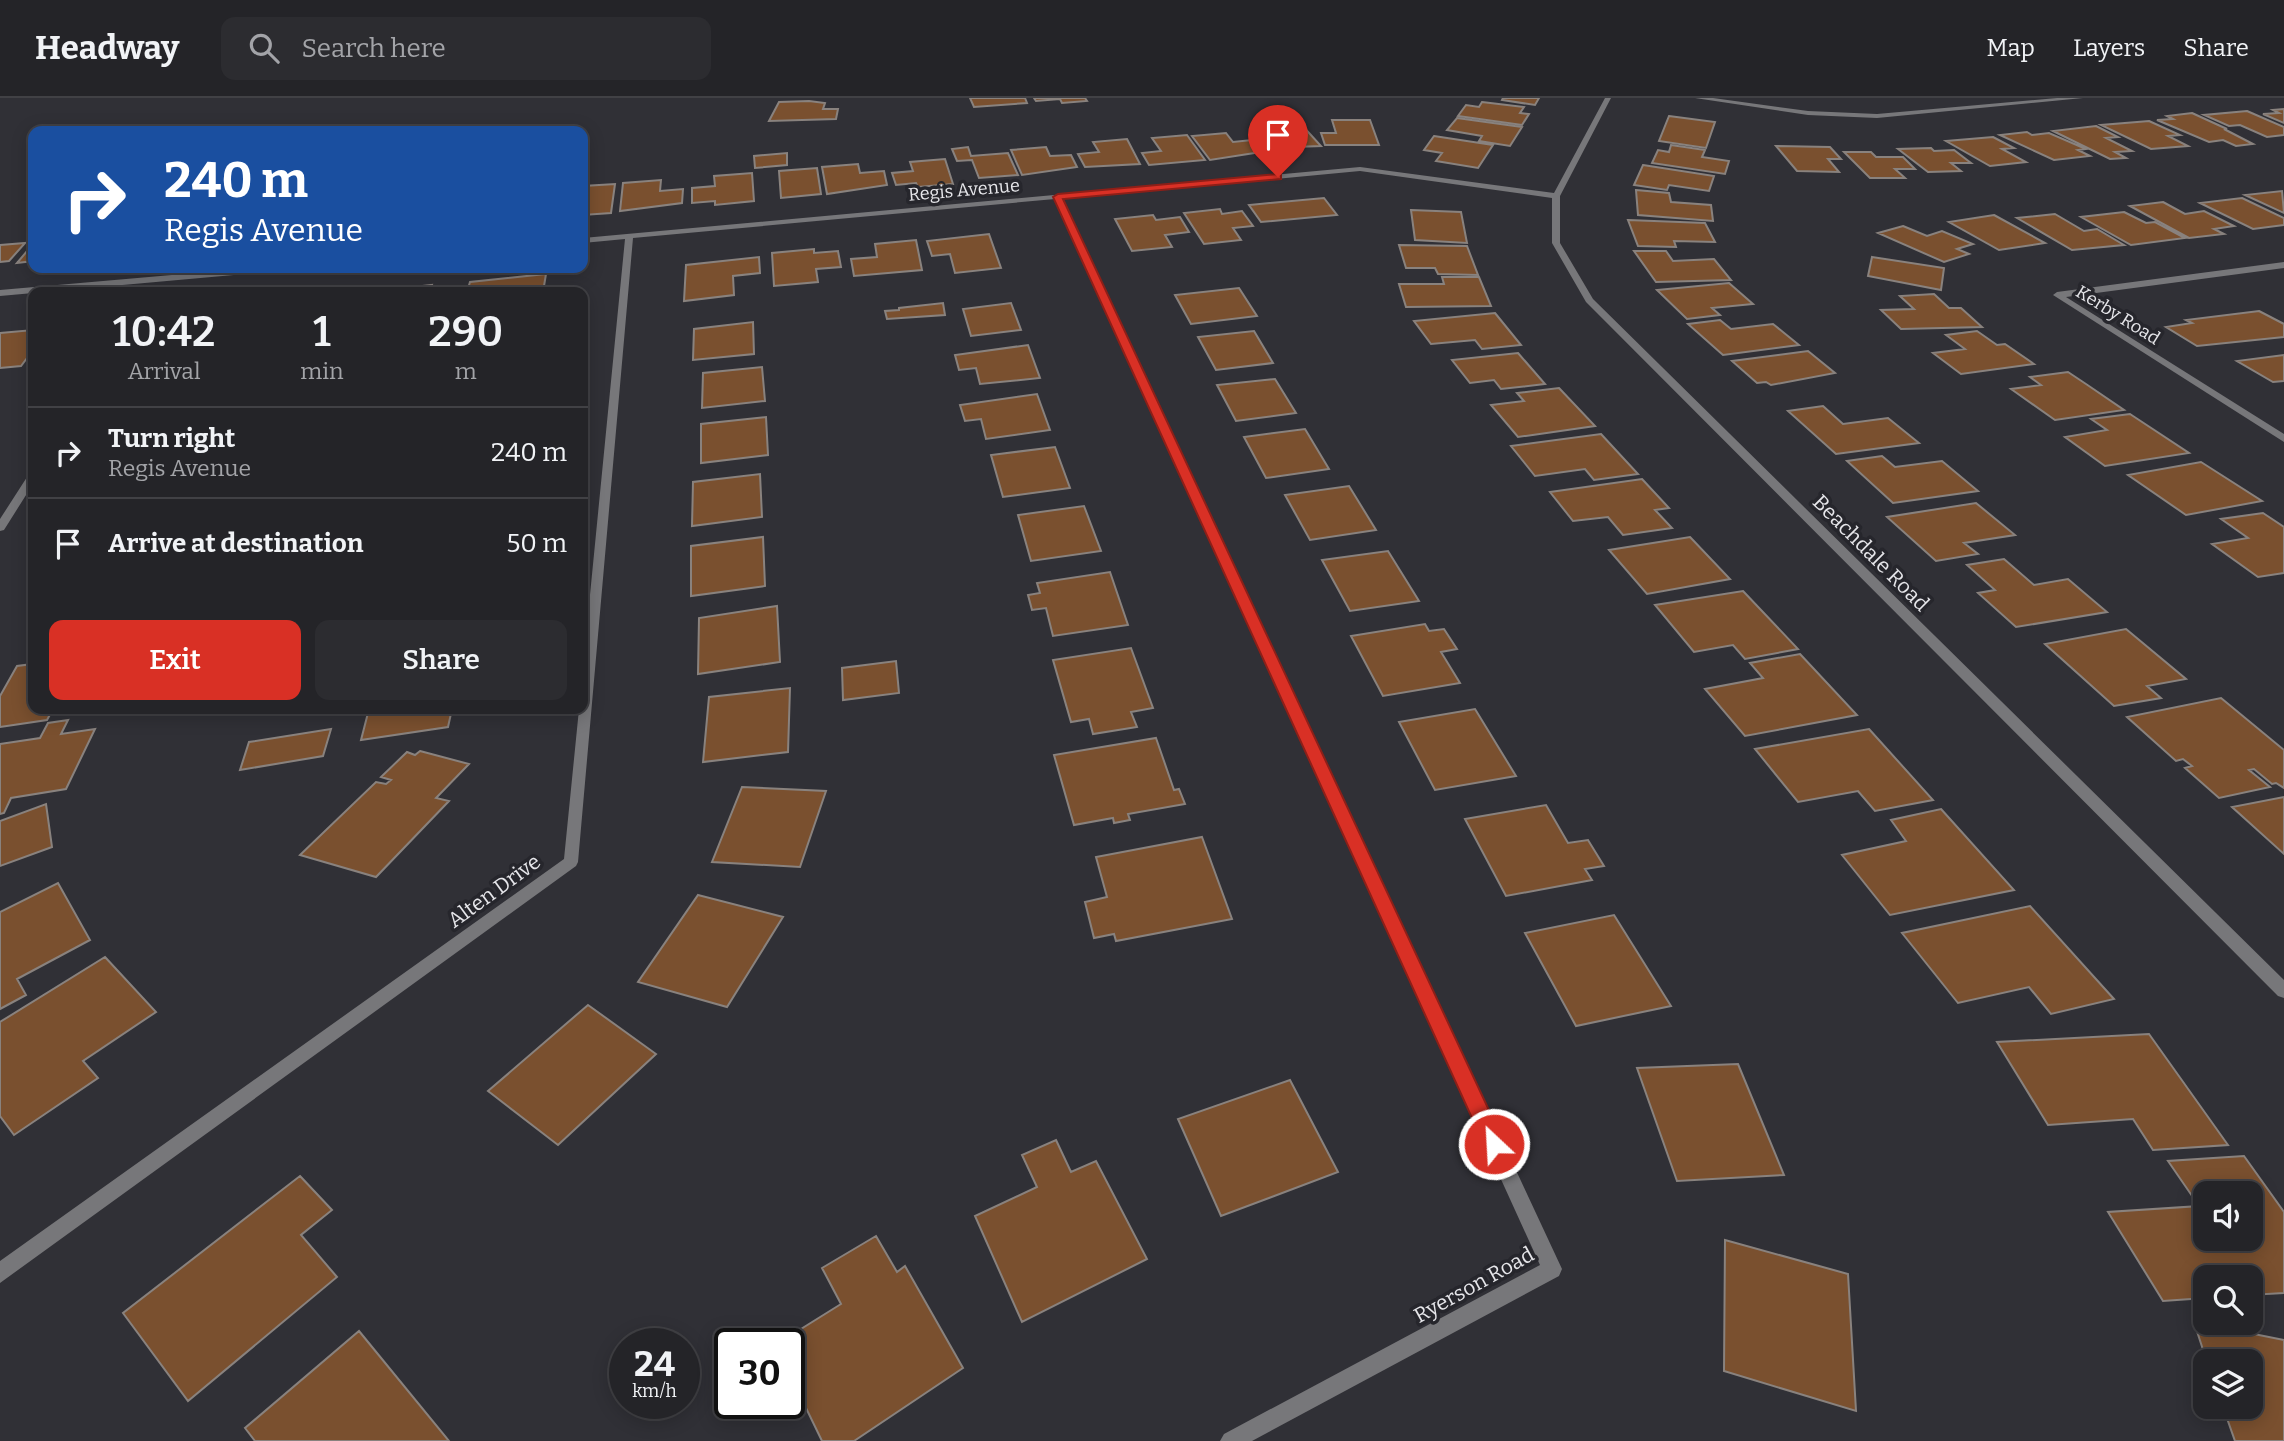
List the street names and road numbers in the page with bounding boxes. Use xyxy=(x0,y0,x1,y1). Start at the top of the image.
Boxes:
street label: Regis Avenue xyxy=(907,174,1021,206)
street label: Kerby Road xyxy=(2072,281,2164,350)
street label: Beachdale Road xyxy=(1807,489,1935,617)
street label: Alten Drive xyxy=(442,849,546,933)
street label: Ryerson Road xyxy=(1409,1241,1539,1329)

